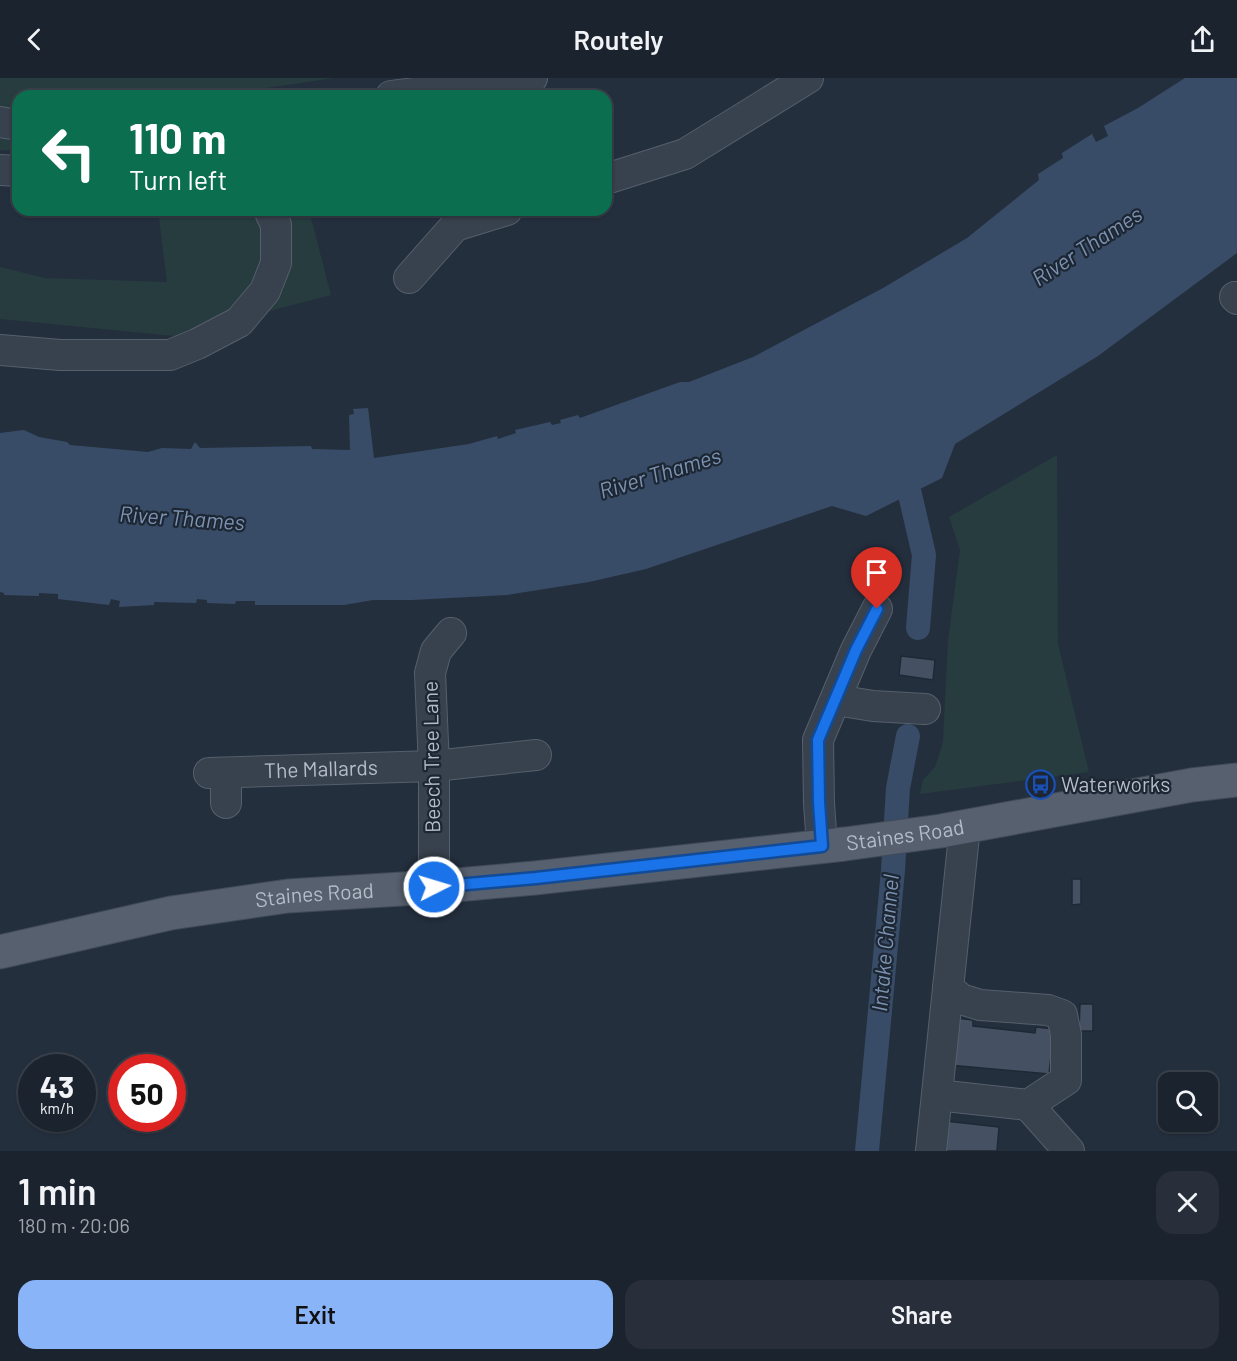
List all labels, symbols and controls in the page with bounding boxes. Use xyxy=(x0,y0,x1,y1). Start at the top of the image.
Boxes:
icon: back xyxy=(18,23,51,56)
text: Routely xyxy=(573,23,664,55)
icon: share xyxy=(1186,23,1219,56)
text: 110 m xyxy=(129,112,226,162)
icon: left xyxy=(30,114,108,192)
text: Turn left xyxy=(129,163,227,195)
water label: River Thames xyxy=(1027,200,1146,290)
water label: River Thames xyxy=(596,441,724,503)
water label: River Thames xyxy=(118,500,246,534)
pin xyxy=(851,547,902,609)
icon: arrive xyxy=(860,556,893,589)
street label: Beech Tree Lane xyxy=(417,681,444,833)
street label: The Mallards xyxy=(264,754,378,782)
bus stop icon: Waterworks xyxy=(1024,769,1056,801)
place label: Waterworks xyxy=(1061,771,1170,796)
street label: Staines Road xyxy=(844,813,966,855)
position arrow xyxy=(402,855,466,919)
water label: Intake Channel xyxy=(865,873,903,1013)
street label: Staines Road xyxy=(253,877,374,912)
speed limit sign: 50 xyxy=(108,1054,186,1132)
text: 43 xyxy=(40,1068,74,1104)
map controls xyxy=(1158,1072,1218,1132)
button: search xyxy=(1158,1072,1218,1132)
text: km/h xyxy=(40,1099,74,1117)
text: 1 min xyxy=(18,1169,97,1212)
button: close xyxy=(1156,1171,1219,1234)
text: 180 m · 20:06 xyxy=(18,1213,130,1237)
button: Exit xyxy=(18,1280,613,1349)
button: Share xyxy=(625,1280,1219,1349)

